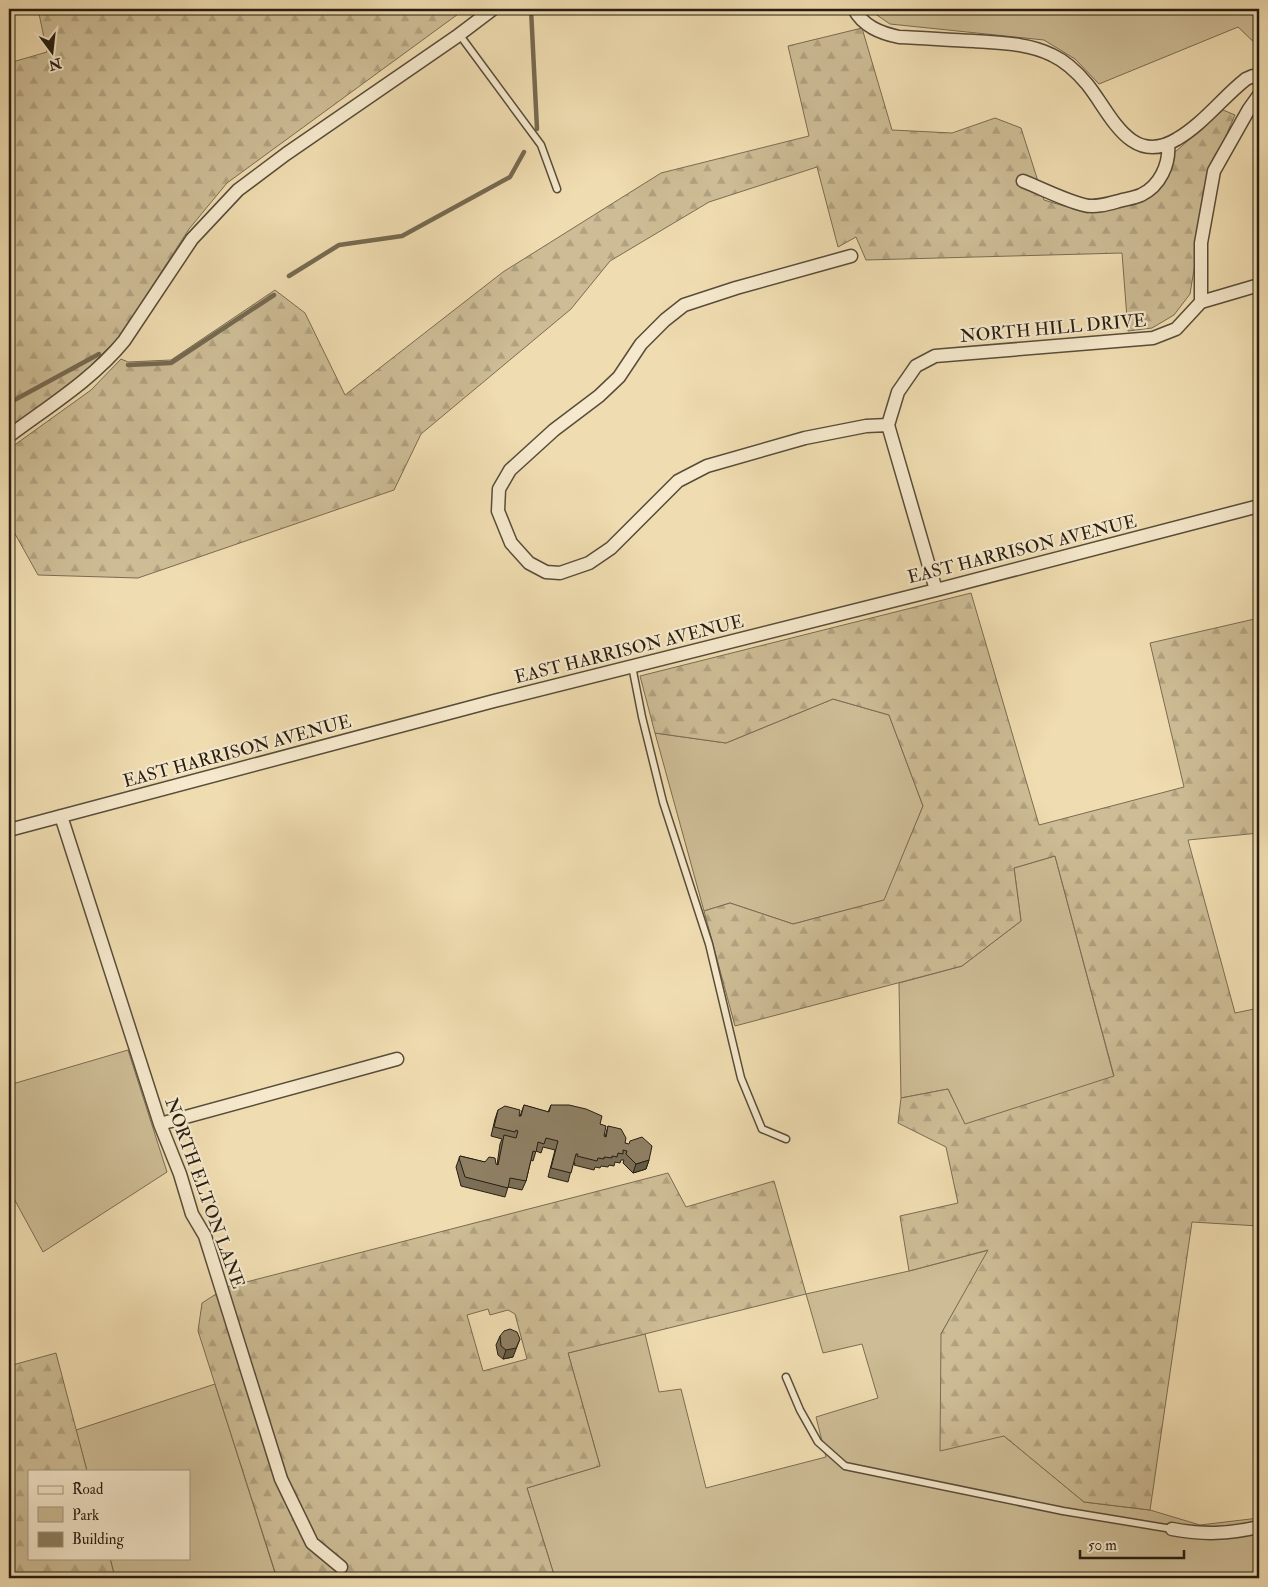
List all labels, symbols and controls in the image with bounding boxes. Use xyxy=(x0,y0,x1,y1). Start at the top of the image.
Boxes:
north arrow xyxy=(28,28,78,78)
text: N xyxy=(47,54,64,74)
street label: NORTH HILL DRIVE xyxy=(959,309,1147,348)
street label: EAST HARRISON AVENUE xyxy=(905,510,1139,589)
street label: EAST HARRISON AVENUE xyxy=(512,610,746,689)
street label: EAST HARRISON AVENUE xyxy=(121,710,354,793)
street label: NORTH ELTON LANE xyxy=(159,1095,250,1292)
legend xyxy=(28,1470,190,1560)
text: Road xyxy=(72,1480,104,1499)
text: Park xyxy=(72,1506,99,1525)
scale bar xyxy=(1080,1527,1184,1559)
text: Building xyxy=(72,1530,124,1549)
text: 50 m xyxy=(1088,1536,1117,1555)

